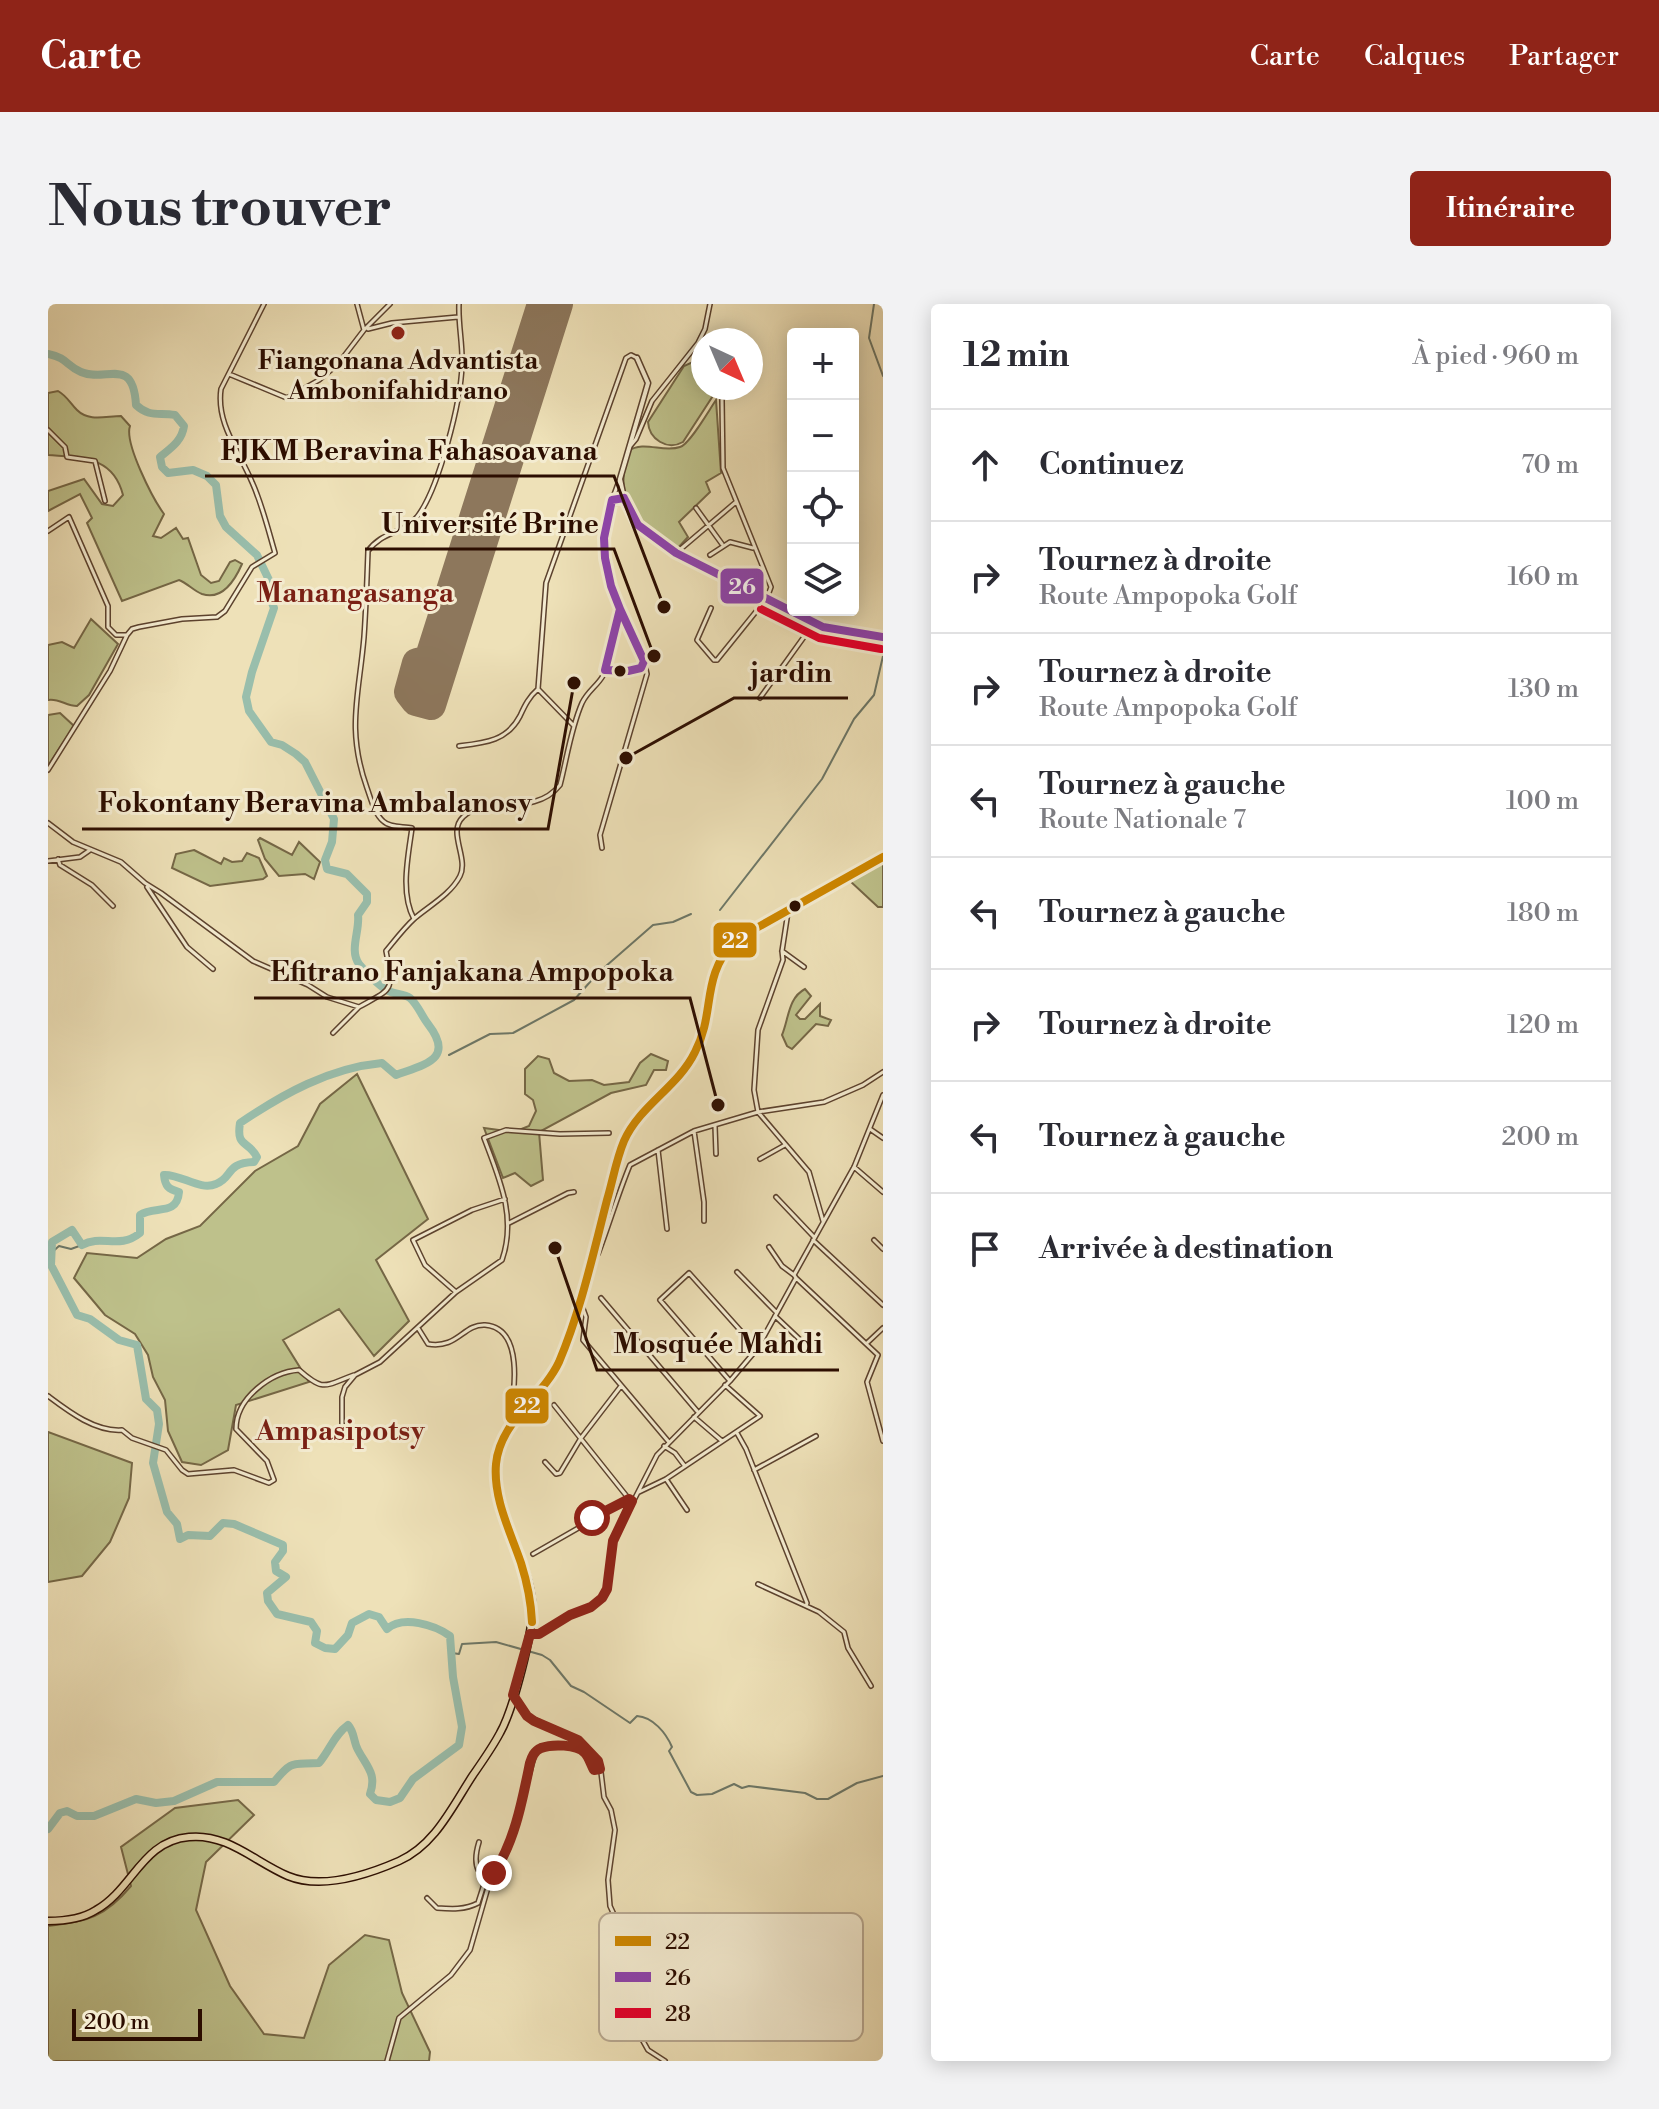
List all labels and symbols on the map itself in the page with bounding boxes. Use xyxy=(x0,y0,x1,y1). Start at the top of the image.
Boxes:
marker: Fiangonana Advantista Ambonifahidrano xyxy=(389,324,407,342)
north arrow xyxy=(691,328,763,400)
place label: Fiangonana Advantista Ambonifahidrano xyxy=(258,345,539,407)
callout: FJKM Beravina Fahasoavana xyxy=(205,424,614,476)
text: FJKM Beravina Fahasoavana xyxy=(220,434,598,469)
callout: Université Brine xyxy=(365,497,614,549)
text: Université Brine xyxy=(381,507,599,542)
line badge: 26 xyxy=(719,567,765,605)
text: 26 xyxy=(728,574,756,601)
district label: Manangasanga xyxy=(256,576,455,611)
callout: jardin xyxy=(734,646,848,698)
text: jardin xyxy=(747,656,832,691)
unlabelled marker xyxy=(612,663,628,679)
callout: Fokontany Beravina Ambalanosy xyxy=(82,777,548,829)
text: Fokontany Beravina Ambalanosy xyxy=(98,786,533,821)
unlabelled marker xyxy=(787,898,803,914)
line badge: 22 xyxy=(712,921,758,959)
text: 22 xyxy=(721,928,749,955)
callout: Efitrano Fanjakana Ampopoka xyxy=(254,946,690,998)
text: Efitrano Fanjakana Ampopoka xyxy=(270,955,675,990)
callout: Mosquée Mahdi xyxy=(597,1318,839,1370)
text: Mosquée Mahdi xyxy=(613,1327,823,1362)
line badge: 22 xyxy=(504,1387,550,1425)
text: 22 xyxy=(513,1393,541,1420)
district label: Ampasipotsy xyxy=(254,1414,426,1449)
route start xyxy=(574,1500,610,1536)
route end xyxy=(476,1855,512,1891)
legend xyxy=(599,1913,863,2041)
text: 22 xyxy=(665,1929,690,1956)
text: 26 xyxy=(665,1965,691,1992)
text: 28 xyxy=(665,2001,691,2028)
scale bar xyxy=(72,2005,202,2041)

